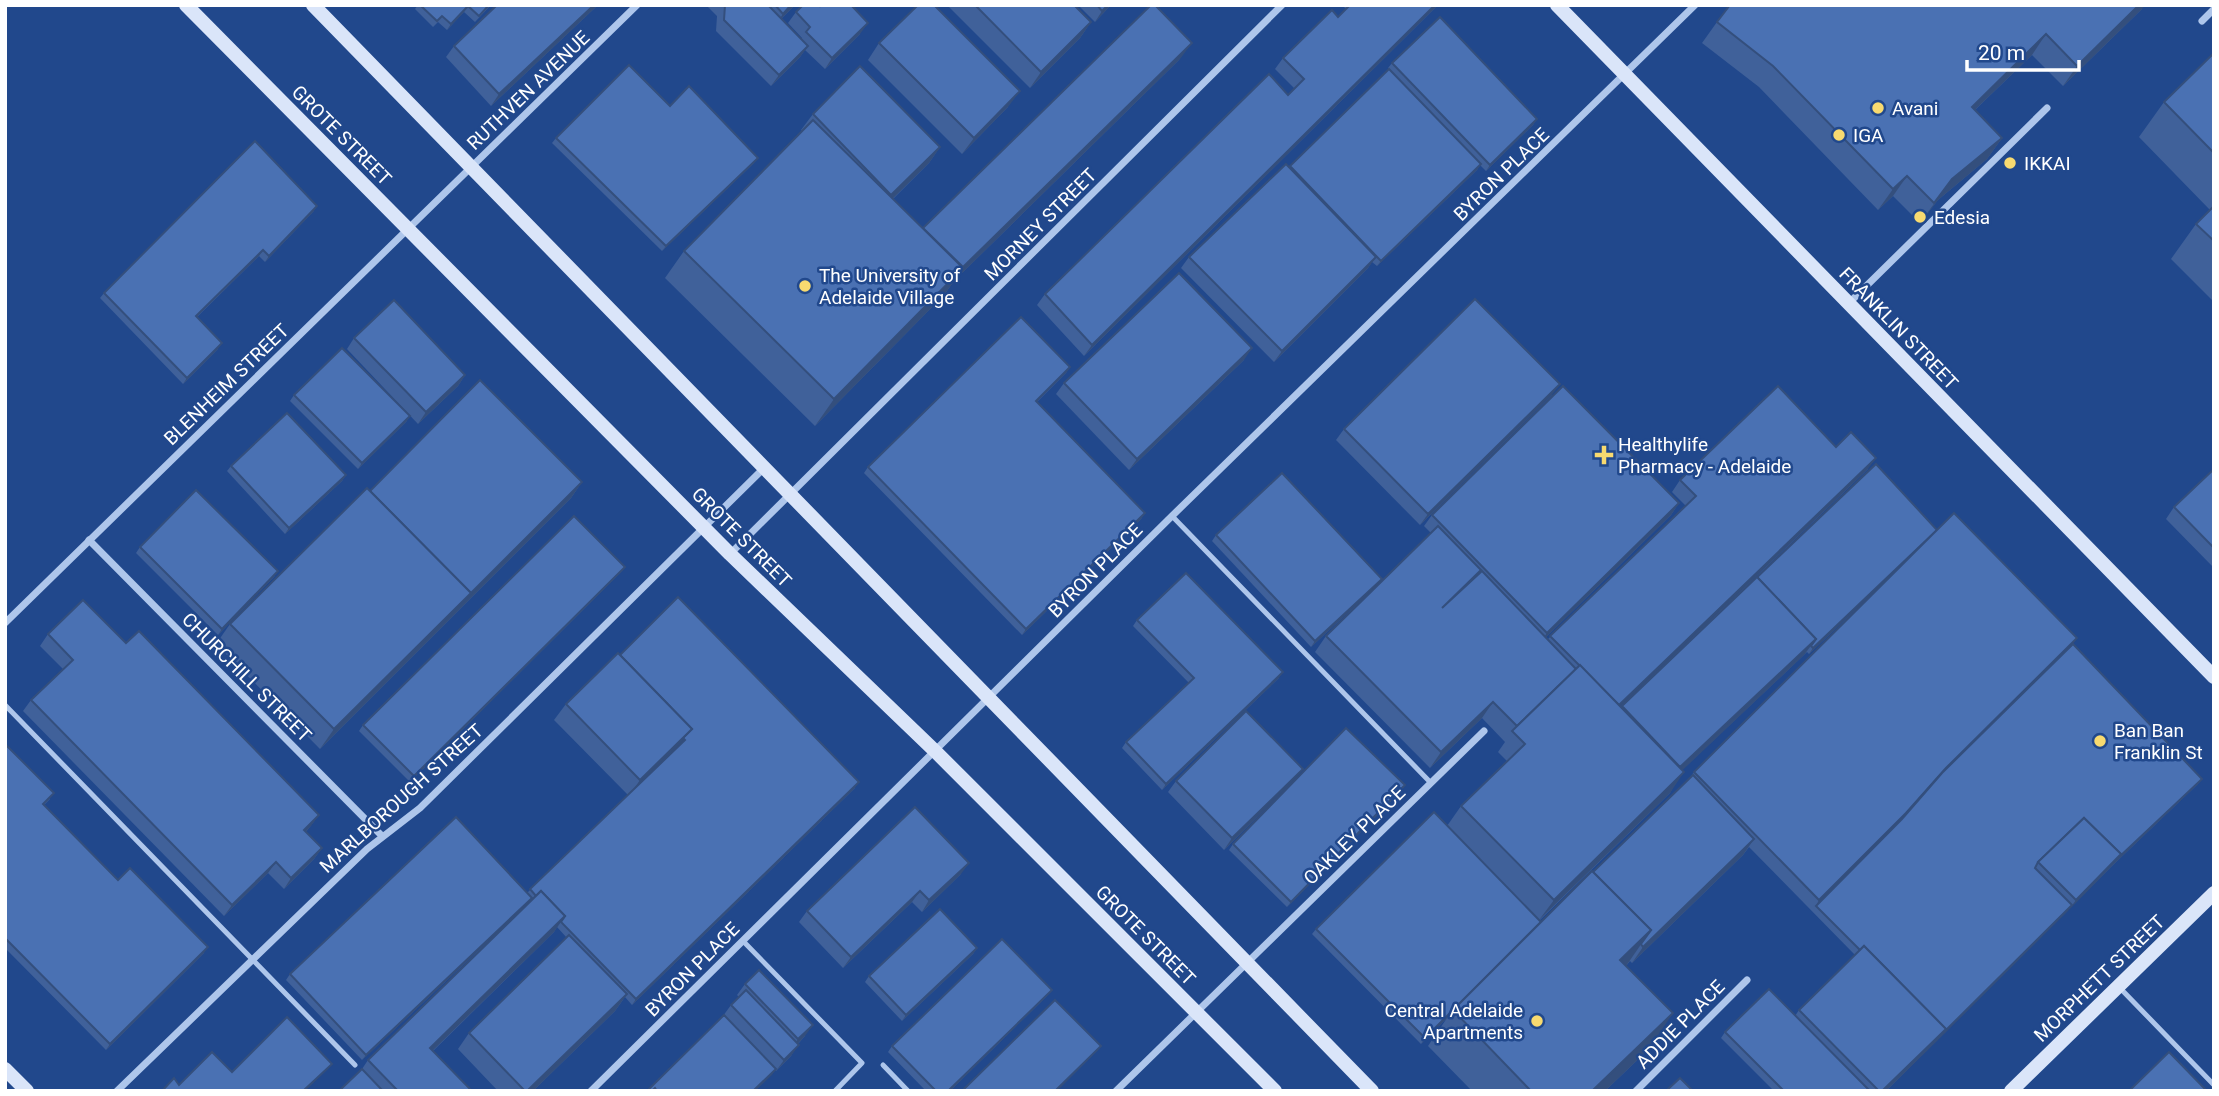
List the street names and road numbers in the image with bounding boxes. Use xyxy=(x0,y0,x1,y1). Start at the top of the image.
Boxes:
street label: RUTHVEN AVENUE xyxy=(462,26,594,155)
street label: GROTE STREET xyxy=(287,81,396,190)
street label: BYRON PLACE xyxy=(1449,123,1554,226)
street label: MORNEY STREET xyxy=(979,163,1101,285)
street label: FRANKLIN STREET xyxy=(1834,262,1963,394)
street label: BLENHEIM STREET xyxy=(159,319,294,450)
street label: GROTE STREET xyxy=(687,483,796,592)
street label: BYRON PLACE xyxy=(1044,518,1147,622)
street label: CHURCHILL STREET xyxy=(177,608,316,747)
street label: MARLBOROUGH STREET xyxy=(315,719,488,878)
street label: OAKLEY PLACE xyxy=(1299,781,1410,890)
street label: GROTE STREET xyxy=(1091,881,1200,990)
street label: MORPHETT STREET xyxy=(2029,910,2169,1047)
street label: BYRON PLACE xyxy=(641,917,744,1021)
street label: ADDIE PLACE xyxy=(1631,975,1730,1073)

